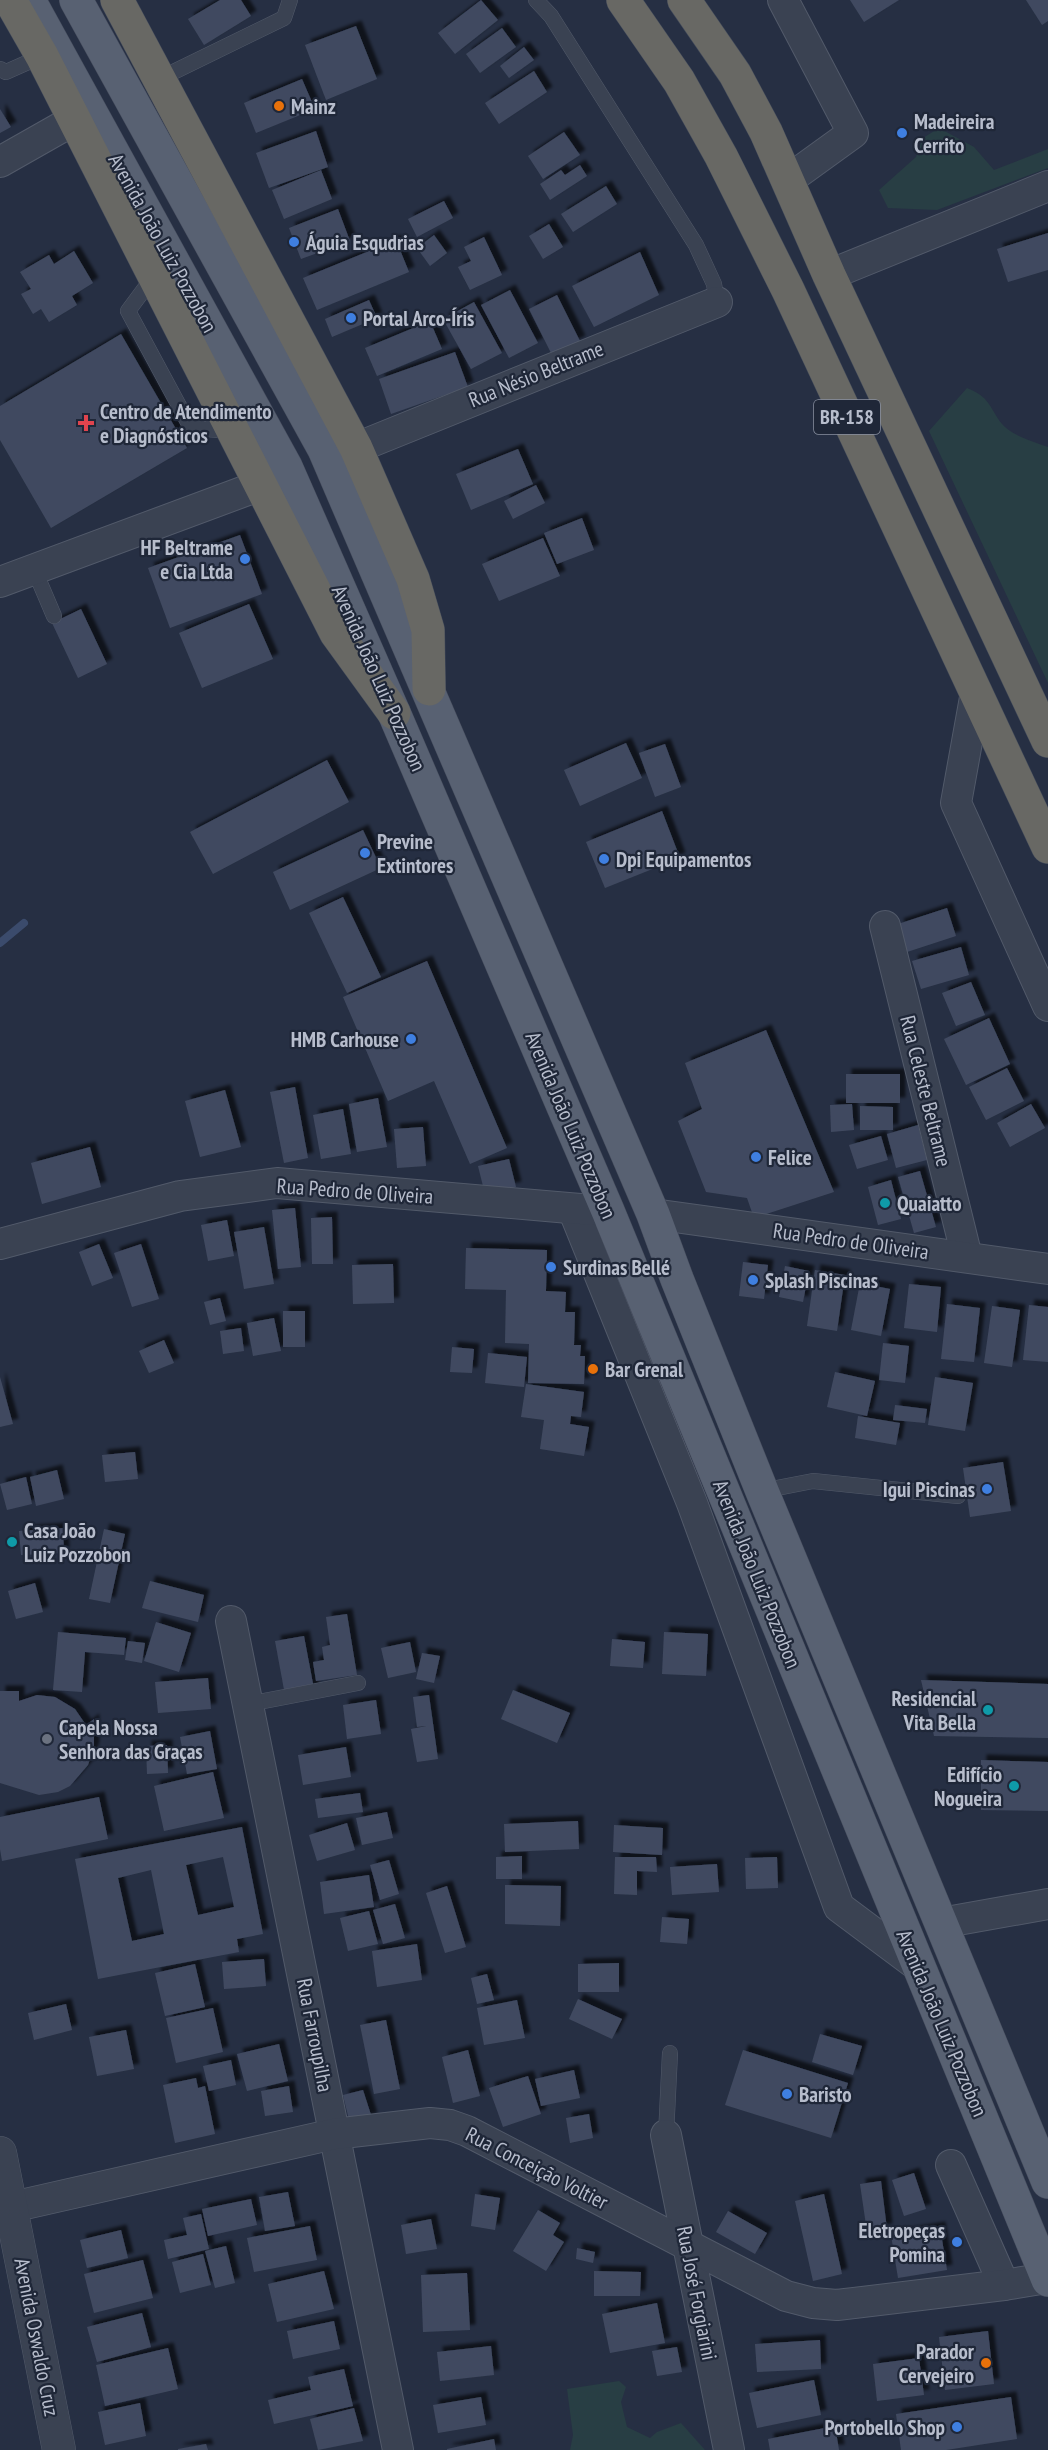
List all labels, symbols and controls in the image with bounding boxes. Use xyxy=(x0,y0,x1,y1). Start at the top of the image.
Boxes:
place label: Mainz xyxy=(291,93,336,120)
marker: Mainz xyxy=(272,99,286,113)
place label: Madeireira Cerrito xyxy=(914,108,995,159)
marker: Madeireira Cerrito xyxy=(895,126,909,140)
street label: Avenida João Luiz Pozzobon xyxy=(103,149,223,337)
place label: Águia Esqudrias xyxy=(305,229,424,256)
marker: Águia Esqudrias xyxy=(287,235,301,249)
place label: Portal Arco-Íris xyxy=(363,305,474,332)
marker: Portal Arco-Íris xyxy=(344,311,358,325)
street label: Rua Nésio Beltrame xyxy=(465,335,607,413)
place label: Centro de Atendimento e Diagnósticos xyxy=(100,398,272,449)
road number: BR-158 xyxy=(814,400,880,434)
marker: Centro de Atendimento e Diagnósticos xyxy=(77,414,95,432)
place label: HF Beltrame e Cia Ltda xyxy=(140,534,233,585)
marker: HF Beltrame e Cia Ltda xyxy=(238,552,252,566)
street label: Avenida João Luiz Pozzobon xyxy=(326,581,432,775)
place label: Previne Extintores xyxy=(377,828,453,879)
marker: Previne Extintores xyxy=(358,846,372,860)
place label: Dpi Equipamentos xyxy=(616,846,751,873)
marker: Dpi Equipamentos xyxy=(597,852,611,866)
street label: Rua Celeste Beltrame xyxy=(894,1013,958,1169)
place label: HMB Carhouse xyxy=(291,1026,399,1053)
street label: Avenida João Luiz Pozzobon xyxy=(519,1027,623,1223)
marker: HMB Carhouse xyxy=(404,1032,418,1046)
place label: Felice xyxy=(768,1144,812,1171)
marker: Felice xyxy=(749,1150,763,1164)
street label: Rua Pedro de Oliveira xyxy=(276,1172,434,1210)
place label: Quaiatto xyxy=(897,1190,962,1217)
marker: Quaiatto xyxy=(878,1196,892,1210)
street label: Rua Pedro de Oliveira xyxy=(772,1217,930,1265)
place label: Surdinas Bellé xyxy=(563,1254,670,1281)
marker: Surdinas Bellé xyxy=(544,1260,558,1274)
place label: Splash Piscinas xyxy=(765,1267,878,1294)
marker: Splash Piscinas xyxy=(746,1273,760,1287)
place label: Bar Grenal xyxy=(605,1356,684,1383)
marker: Bar Grenal xyxy=(586,1362,600,1376)
street label: Avenida João Luiz Pozzobon xyxy=(707,1476,807,1672)
place label: Igui Piscinas xyxy=(883,1476,975,1503)
marker: Igui Piscinas xyxy=(980,1482,994,1496)
place label: Casa João Luiz Pozzobon xyxy=(24,1517,131,1568)
marker: Casa João Luiz Pozzobon xyxy=(5,1535,19,1549)
place label: Residencial Vita Bella xyxy=(892,1685,977,1736)
marker: Residencial Vita Bella xyxy=(981,1703,995,1717)
place label: Capela Nossa Senhora das Graças xyxy=(59,1714,203,1765)
marker: Capela Nossa Senhora das Graças xyxy=(40,1732,54,1746)
place label: Edifício Nogueira xyxy=(934,1761,1002,1812)
marker: Edifício Nogueira xyxy=(1007,1779,1021,1793)
street label: Avenida João Luiz Pozzobon xyxy=(890,1925,994,2121)
street label: Rua Farroupilha xyxy=(291,1976,339,2094)
place label: Baristo xyxy=(799,2081,852,2108)
marker: Baristo xyxy=(780,2087,794,2101)
street label: Rua Conceição Voltier xyxy=(461,2121,613,2216)
place label: Eletropeças Pomina xyxy=(859,2217,945,2268)
street label: Rua José Forgiarini xyxy=(671,2224,723,2362)
marker: Eletropeças Pomina xyxy=(950,2235,964,2249)
street label: Avenida Oswaldo Cruz xyxy=(8,2256,66,2418)
place label: Parador Cervejeiro xyxy=(899,2338,975,2389)
marker: Parador Cervejeiro xyxy=(979,2356,993,2370)
place label: Portobello Shop xyxy=(825,2414,945,2441)
marker: Portobello Shop xyxy=(950,2420,964,2434)

